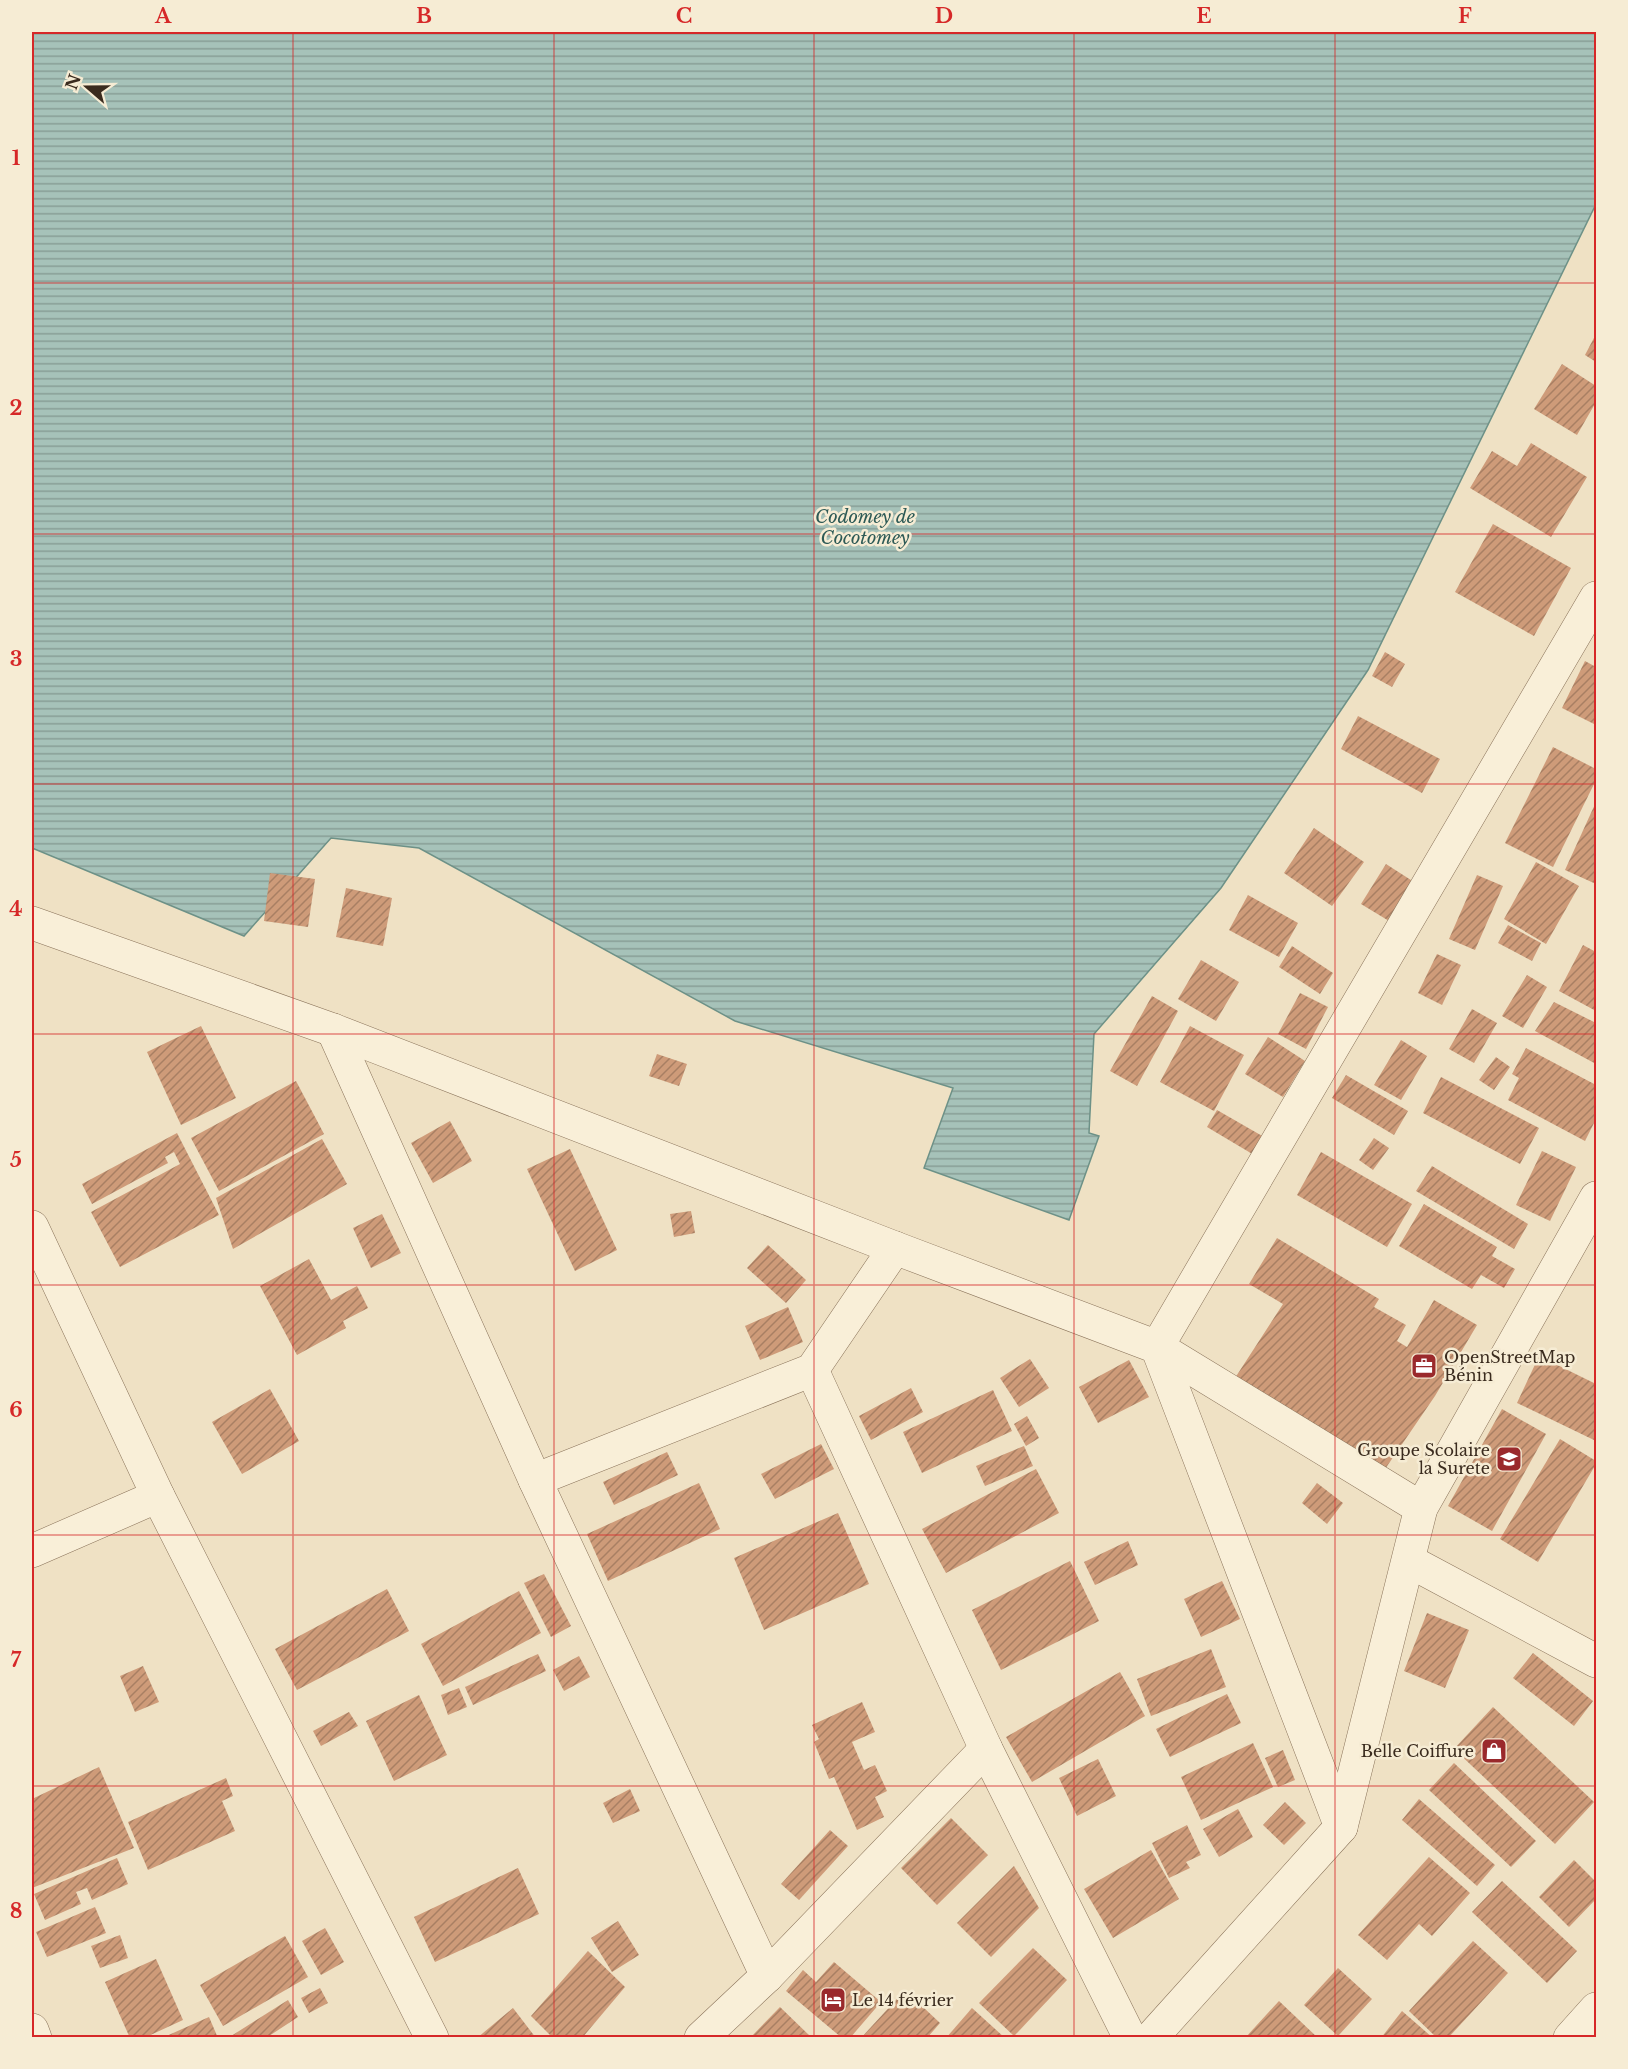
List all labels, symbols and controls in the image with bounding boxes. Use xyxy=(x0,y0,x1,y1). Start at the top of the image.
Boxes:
text: A xyxy=(154,4,172,28)
text: B xyxy=(416,4,432,28)
text: C xyxy=(676,4,692,28)
text: D xyxy=(935,4,953,28)
text: E xyxy=(1196,4,1212,28)
text: F xyxy=(1458,4,1472,28)
north arrow xyxy=(57,57,117,117)
text: N xyxy=(61,71,85,92)
text: 1 xyxy=(12,146,21,170)
text: 2 xyxy=(9,396,23,420)
water label: Codomey de Cocotomey xyxy=(815,506,915,549)
text: 3 xyxy=(10,647,22,671)
text: 4 xyxy=(9,897,23,921)
text: 5 xyxy=(10,1148,22,1172)
place label: OpenStreetMap Bénin xyxy=(1444,1347,1576,1385)
office icon: OpenStreetMap Bénin xyxy=(1409,1351,1439,1381)
text: 6 xyxy=(9,1398,23,1422)
place label: Groupe Scolaire la Surete xyxy=(1357,1440,1490,1478)
school or university icon: Groupe Scolaire la Surete xyxy=(1494,1444,1524,1474)
text: 7 xyxy=(11,1648,22,1672)
shop icon: Belle Coiffure xyxy=(1479,1736,1509,1766)
place label: Belle Coiffure xyxy=(1361,1741,1474,1761)
text: 8 xyxy=(10,1899,22,1923)
hotel icon: Le 14 février xyxy=(818,1985,848,2015)
place label: Le 14 février xyxy=(852,1990,954,2010)

